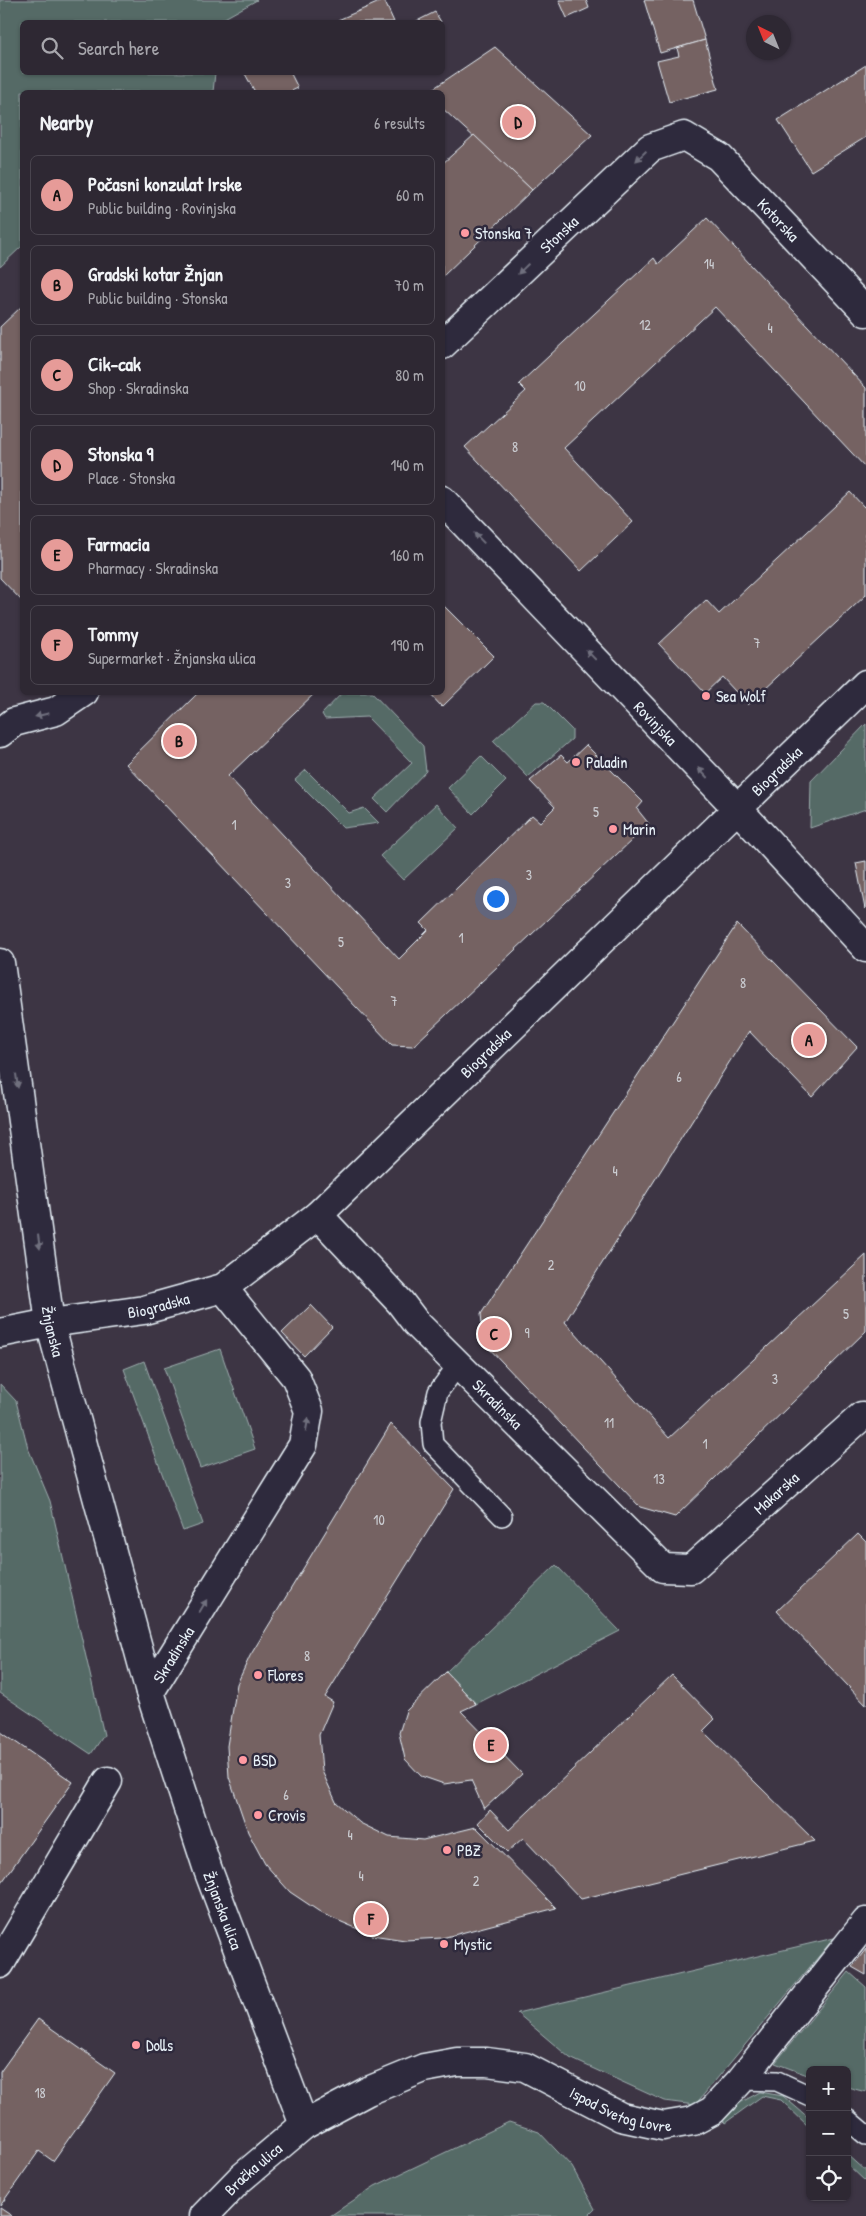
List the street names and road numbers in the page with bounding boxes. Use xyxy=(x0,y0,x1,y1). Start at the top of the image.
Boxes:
street label: Kotorska xyxy=(753,193,805,246)
street label: Stonska xyxy=(535,211,583,258)
street label: Rovinjska xyxy=(629,696,682,750)
street label: Biogradska xyxy=(746,741,807,801)
street label: Biogradska xyxy=(455,1023,516,1083)
street label: Biogradska xyxy=(126,1287,192,1323)
street label: Žnjanska xyxy=(37,1304,70,1359)
street label: Skradinska xyxy=(468,1374,528,1434)
street label: Makarska xyxy=(749,1467,804,1519)
street label: Skradinska xyxy=(147,1622,199,1687)
street label: Žnjanska ulica xyxy=(198,1868,248,1953)
street label: Ispod Svetog Lovre xyxy=(566,2081,674,2137)
street label: Bračka ulica xyxy=(219,2137,286,2200)

